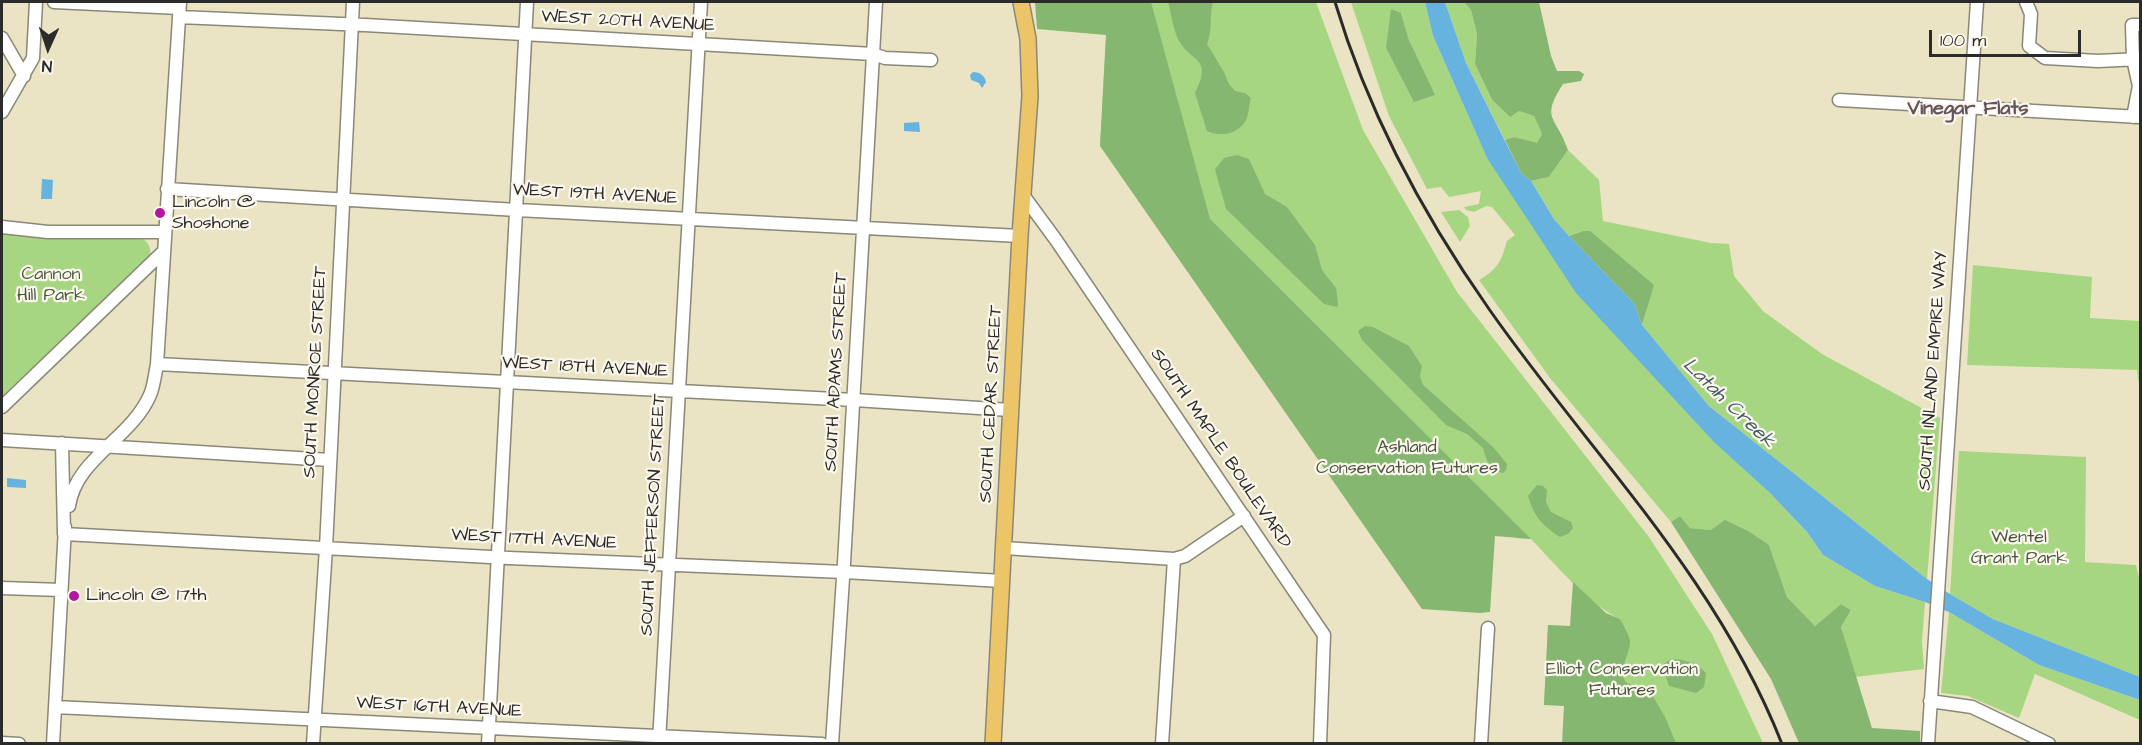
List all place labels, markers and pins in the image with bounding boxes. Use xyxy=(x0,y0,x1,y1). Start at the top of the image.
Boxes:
place label: Lincoln @ Shoshone xyxy=(172,192,256,234)
marker: Lincoln @ Shoshone xyxy=(153,206,167,220)
place label: Lincoln @ 17th xyxy=(86,585,206,607)
marker: Lincoln @ 17th xyxy=(67,589,81,603)

